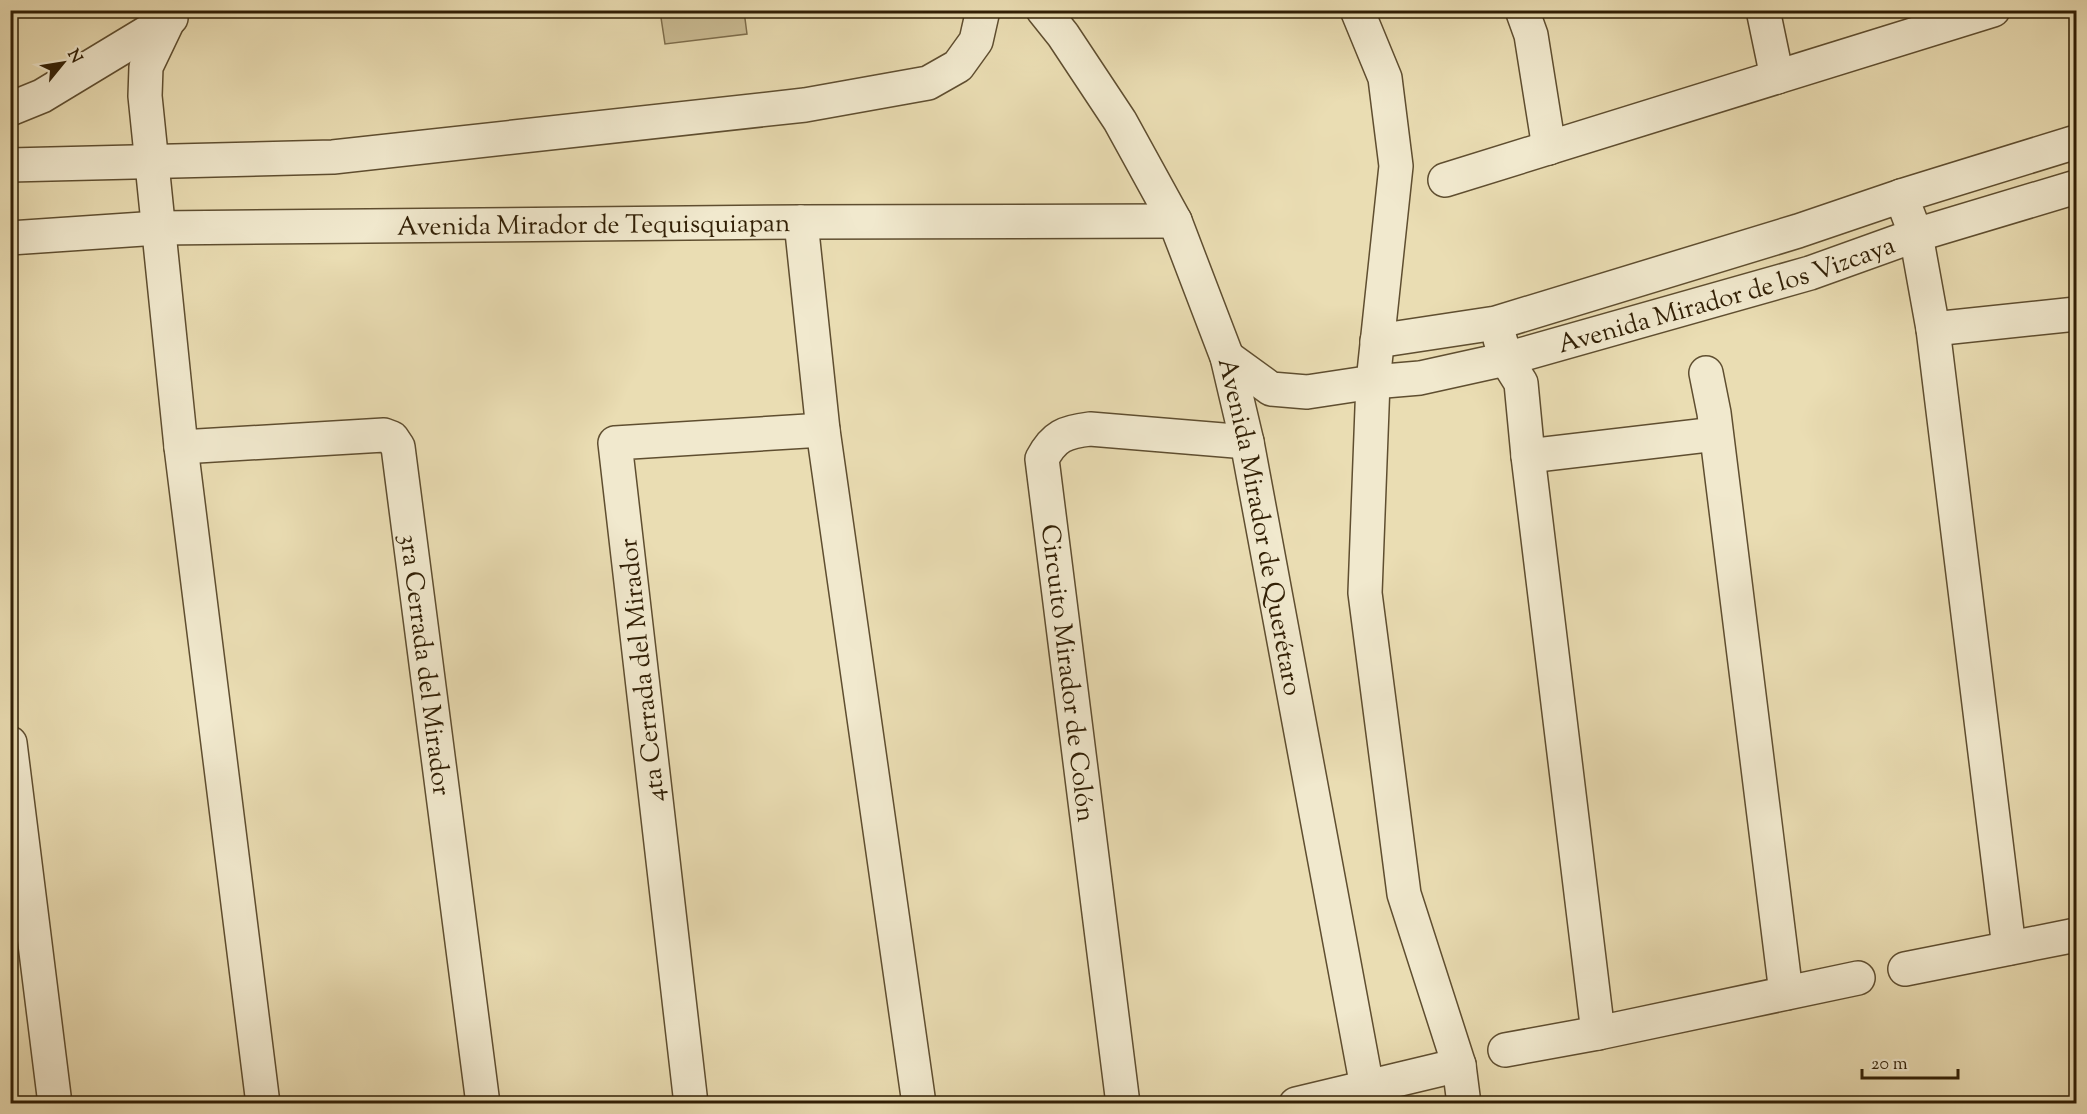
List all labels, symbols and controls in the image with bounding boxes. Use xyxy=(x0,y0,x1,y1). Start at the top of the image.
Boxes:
north arrow xyxy=(33,33,93,93)
text: N xyxy=(61,45,87,68)
street label: Avenida Mirador de Tequisquiapan xyxy=(397,206,791,247)
street label: Avenida Mirador de los Vizcaya xyxy=(1554,228,1901,364)
street label: Avenida Mirador de Querétaro xyxy=(1207,355,1310,699)
street label: Circuito Mirador de Colón xyxy=(1030,522,1103,824)
street label: 3ra Cerrada del Mirador xyxy=(388,532,459,798)
street label: 4ta Cerrada del Mirador xyxy=(611,536,676,804)
scale bar xyxy=(1862,1042,1958,1080)
text: 20 m xyxy=(1871,1052,1908,1078)

